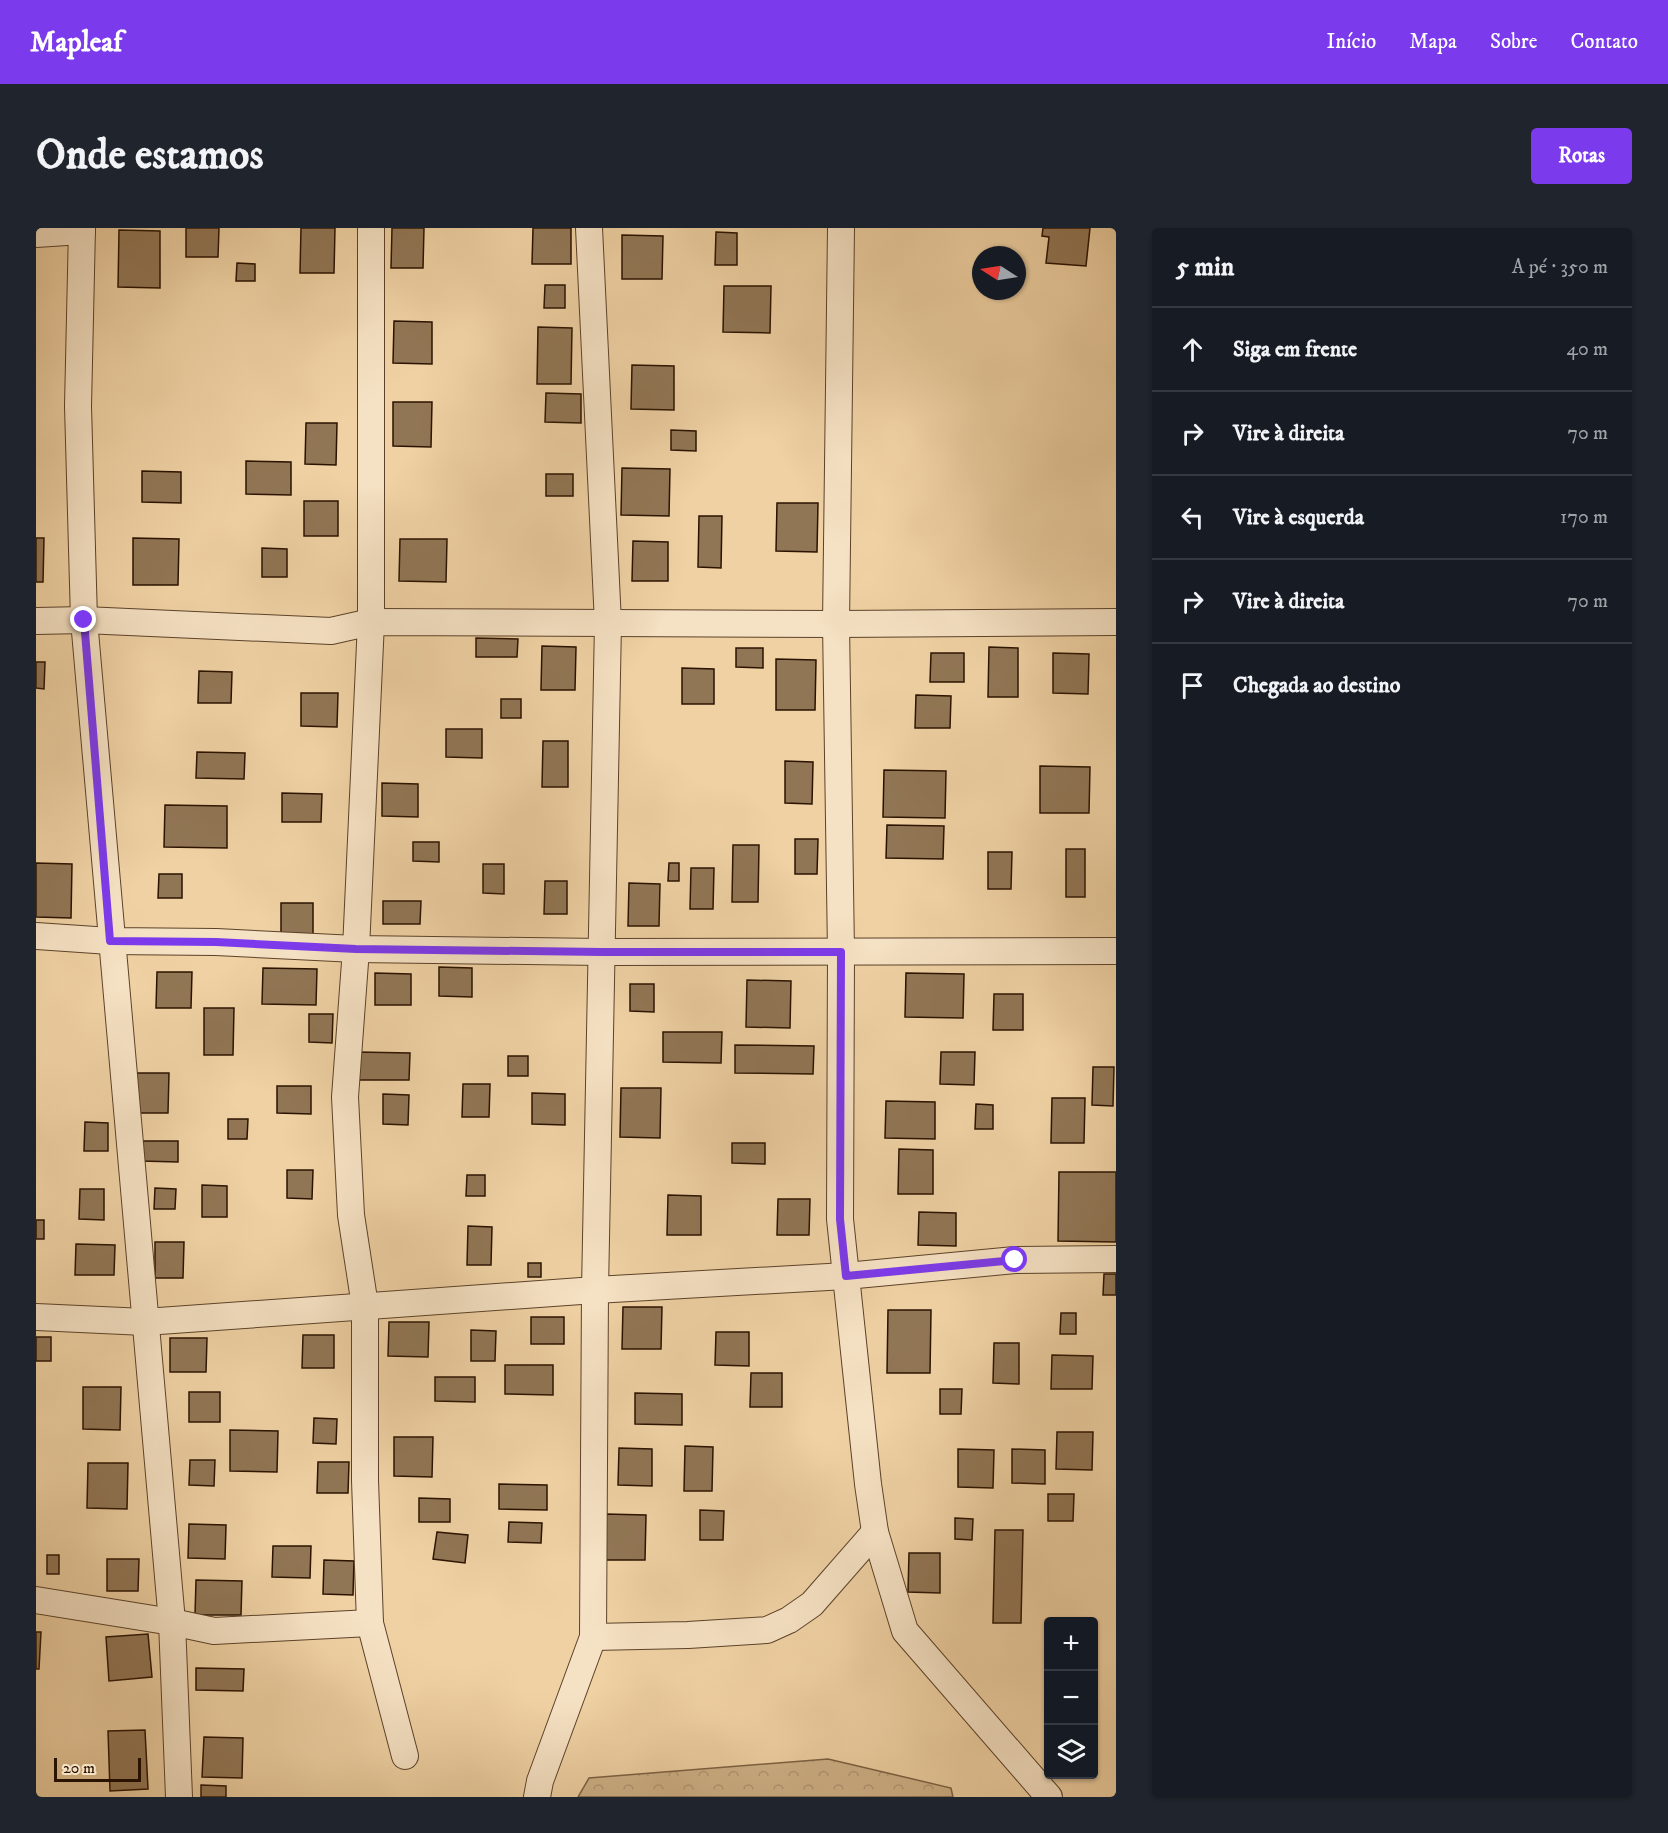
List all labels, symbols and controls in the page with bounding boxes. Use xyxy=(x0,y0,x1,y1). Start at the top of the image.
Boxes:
text: Mapleaf xyxy=(30,25,122,60)
text: Início xyxy=(1327,29,1376,55)
text: Mapa xyxy=(1409,29,1457,55)
text: Sobre xyxy=(1490,29,1537,55)
text: Contato xyxy=(1570,29,1638,55)
button: Rotas xyxy=(1531,128,1632,184)
text: Onde estamos xyxy=(36,130,264,182)
north arrow xyxy=(972,246,1026,300)
text: 5 min xyxy=(1176,251,1234,284)
text: A pé · 350 m xyxy=(1512,255,1608,280)
icon: ahead xyxy=(1176,333,1209,366)
text: Siga em frente xyxy=(1233,336,1357,363)
text: 40 m xyxy=(1566,337,1608,362)
icon: right xyxy=(1176,417,1209,450)
text: Vire à direita xyxy=(1233,420,1344,447)
text: 70 m xyxy=(1567,421,1608,446)
icon: left xyxy=(1176,501,1209,534)
text: Vire à esquerda xyxy=(1233,504,1364,531)
text: 170 m xyxy=(1560,505,1608,530)
icon: right xyxy=(1176,585,1209,618)
text: Vire à direita xyxy=(1233,588,1344,615)
text: 70 m xyxy=(1567,589,1608,614)
route end xyxy=(70,606,96,632)
icon: arrive xyxy=(1176,669,1209,702)
text: Chegada ao destino xyxy=(1233,672,1400,699)
route start xyxy=(1001,1246,1027,1272)
map controls xyxy=(1044,1617,1098,1779)
button: + xyxy=(1044,1617,1098,1671)
button: − xyxy=(1044,1671,1098,1725)
button: layers xyxy=(1044,1725,1098,1779)
scale bar xyxy=(54,1755,141,1782)
text: 20 m xyxy=(63,1758,95,1778)

